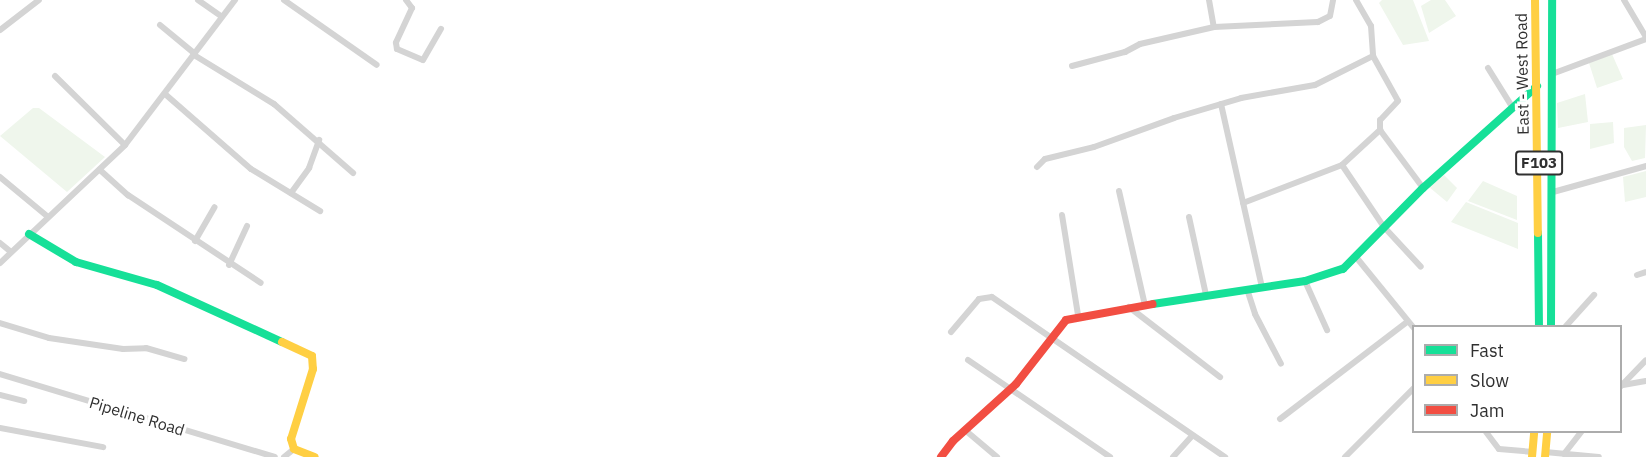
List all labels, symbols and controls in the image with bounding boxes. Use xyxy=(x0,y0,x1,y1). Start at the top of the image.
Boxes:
street label: East - West Road xyxy=(1511,13,1533,135)
road number: F103 xyxy=(1515,151,1563,175)
legend xyxy=(1412,325,1622,433)
text: Fast xyxy=(1470,339,1504,362)
text: Slow xyxy=(1470,369,1509,392)
street label: Pipeline Road xyxy=(87,392,187,440)
text: Jam xyxy=(1470,399,1505,422)

